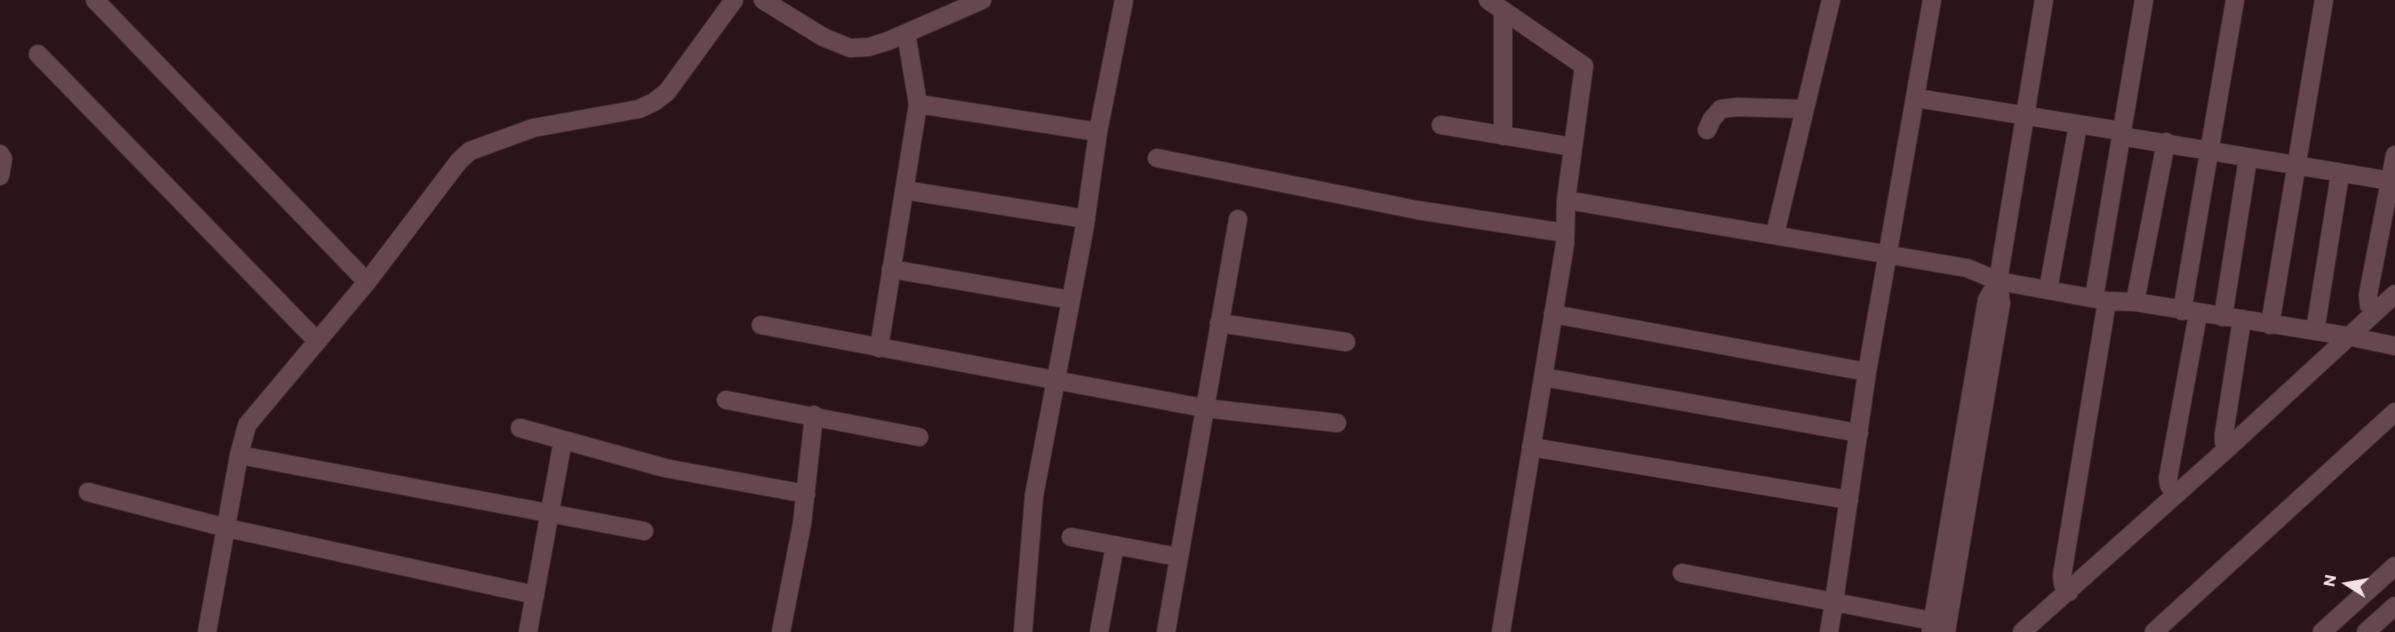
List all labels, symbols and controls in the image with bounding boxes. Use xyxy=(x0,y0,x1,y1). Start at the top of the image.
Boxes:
north arrow xyxy=(2317,554,2377,614)
text: N xyxy=(2318,573,2339,588)

